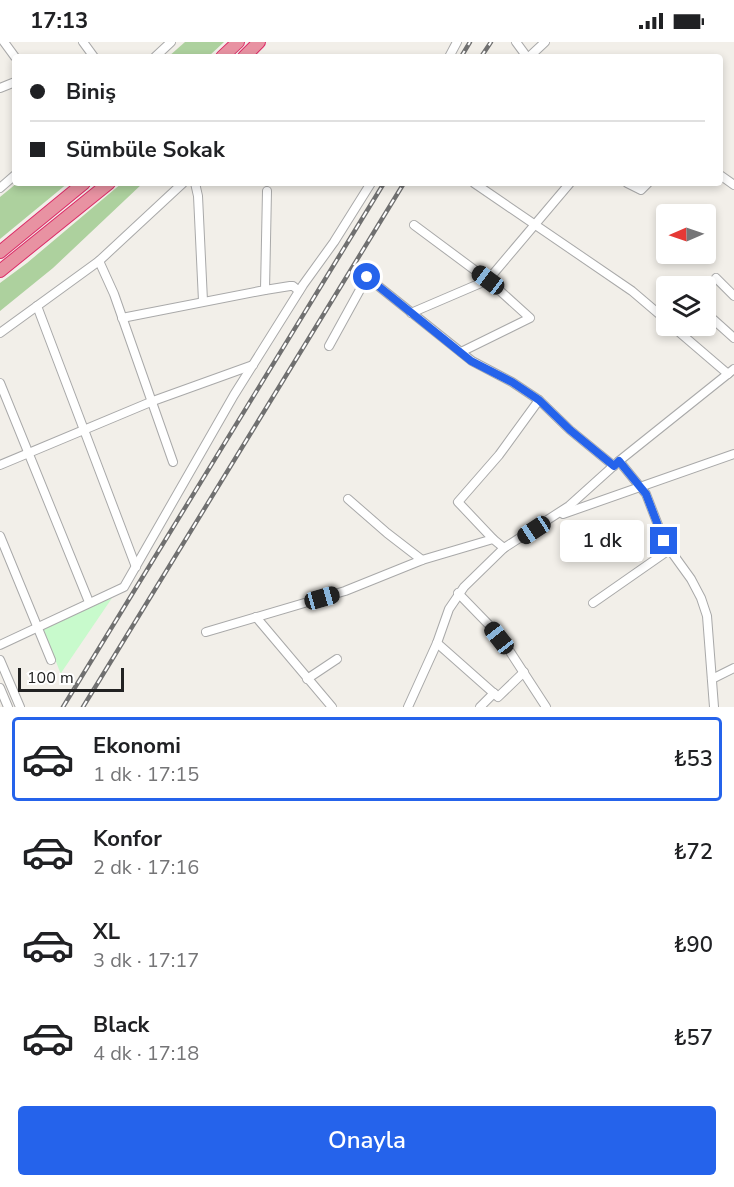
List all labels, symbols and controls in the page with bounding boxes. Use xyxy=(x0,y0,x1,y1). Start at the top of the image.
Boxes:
text: 17:13 xyxy=(30,6,88,36)
text: Biniş xyxy=(66,77,116,107)
text: Sümbüle Sokak xyxy=(66,135,225,165)
north arrow xyxy=(656,204,716,264)
map controls xyxy=(656,204,716,336)
car xyxy=(468,262,508,298)
route start xyxy=(353,263,380,290)
button: layers xyxy=(656,276,716,336)
car xyxy=(514,513,554,547)
callout: 1 dk xyxy=(559,520,643,562)
text: 1 dk xyxy=(582,527,622,554)
route end xyxy=(650,527,677,554)
car xyxy=(302,584,342,612)
car xyxy=(481,618,517,658)
scale bar xyxy=(18,665,124,692)
text: 100 m xyxy=(27,667,74,689)
text: Ekonomi xyxy=(93,731,181,761)
icon: car xyxy=(21,732,75,786)
text: ₺53 xyxy=(673,744,713,774)
text: 1 dk · 17:15 xyxy=(93,761,199,788)
text: Konfor xyxy=(93,824,162,854)
icon: car xyxy=(21,825,75,879)
text: ₺72 xyxy=(673,837,713,867)
text: 2 dk · 17:16 xyxy=(93,854,199,881)
text: XL xyxy=(93,917,120,947)
icon: car xyxy=(21,918,75,972)
text: ₺90 xyxy=(673,930,713,960)
text: 3 dk · 17:17 xyxy=(93,947,199,974)
text: Black xyxy=(93,1010,149,1040)
icon: car xyxy=(21,1011,75,1065)
text: ₺57 xyxy=(673,1023,713,1053)
text: 4 dk · 17:18 xyxy=(93,1040,199,1067)
button: Onayla xyxy=(18,1106,716,1175)

